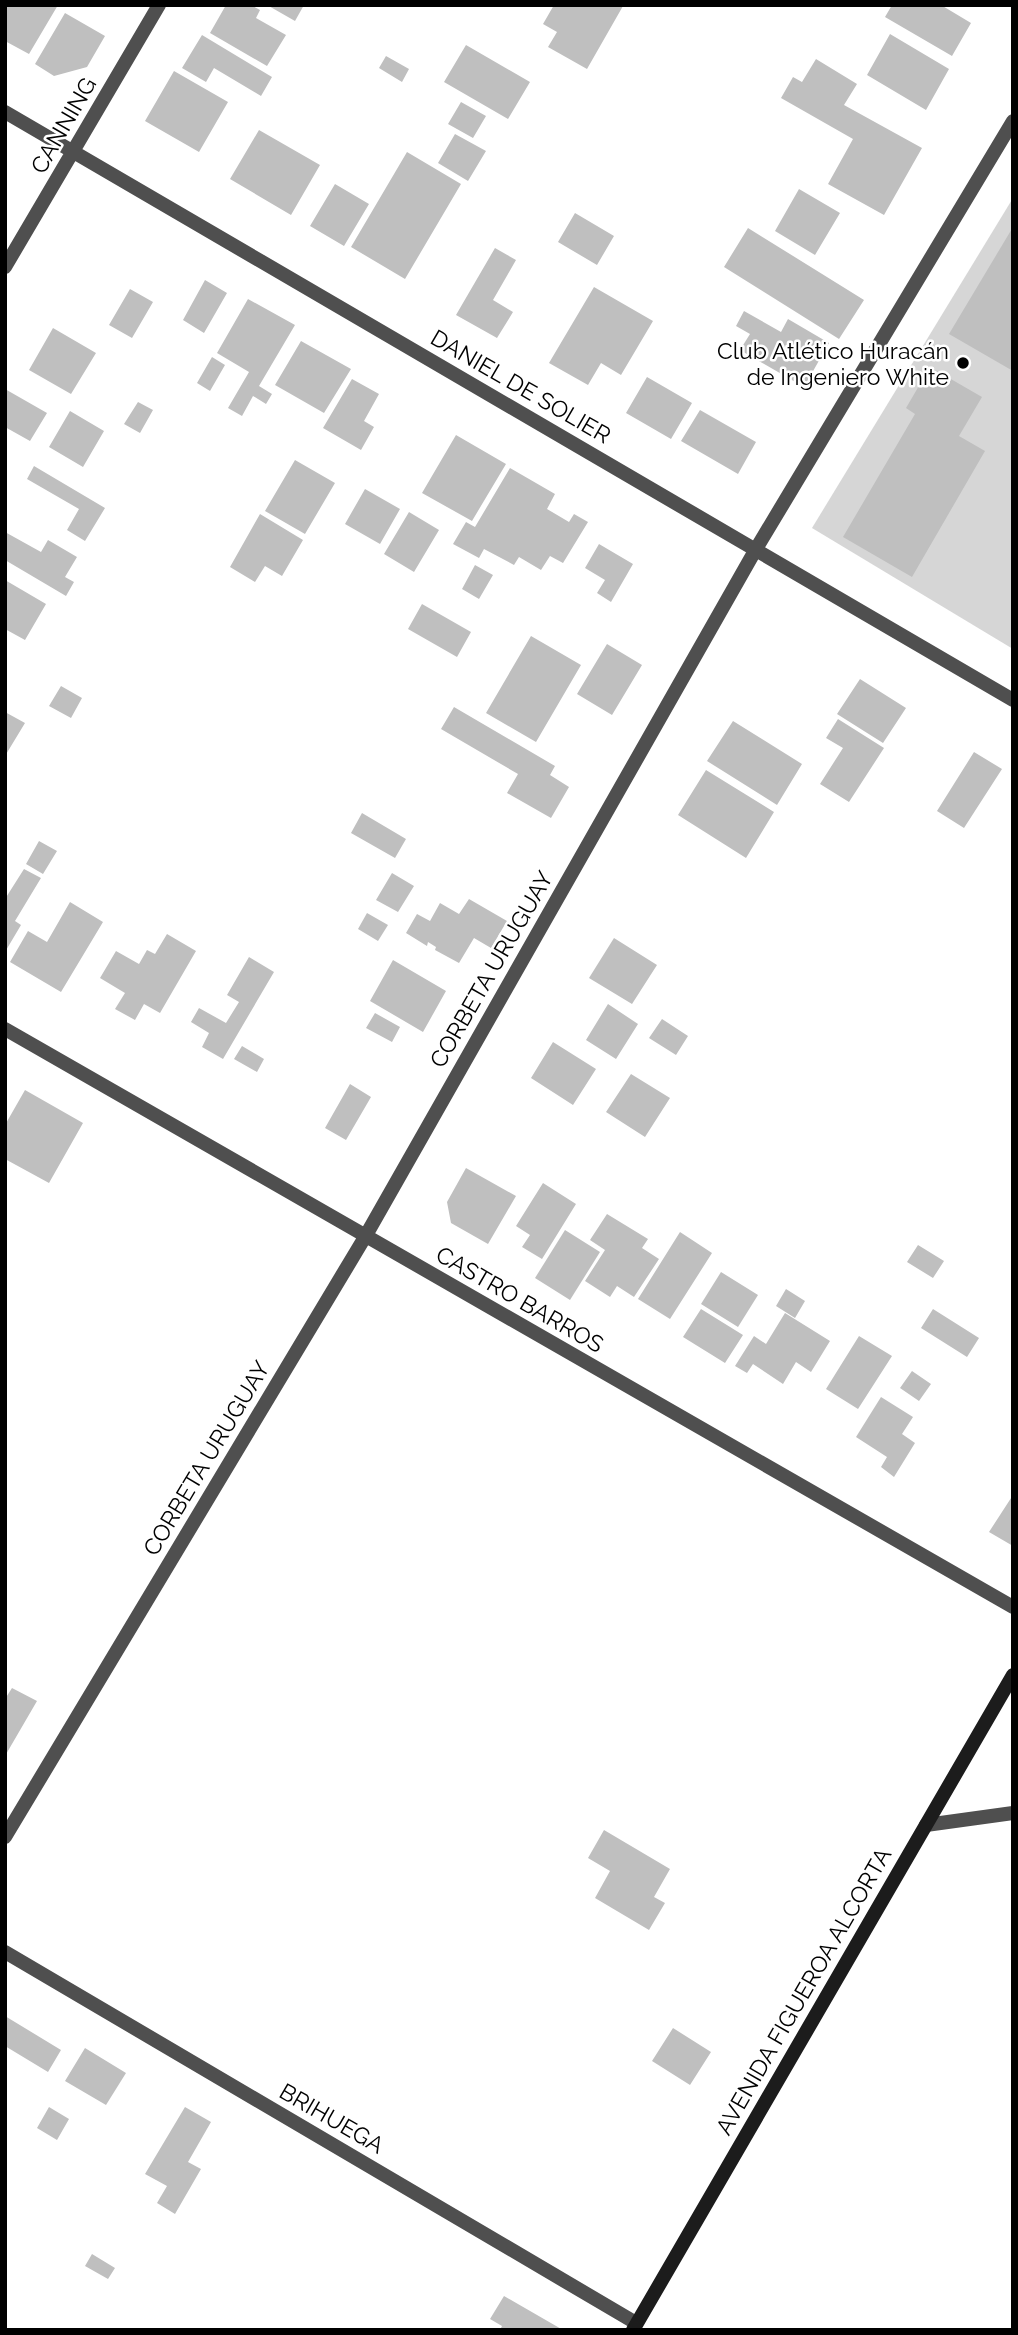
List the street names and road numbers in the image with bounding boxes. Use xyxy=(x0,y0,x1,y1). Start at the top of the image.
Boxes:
street label: CANNING xyxy=(25,72,101,178)
street label: DANIEL DE SOLIER xyxy=(426,324,616,448)
street label: CORBETA URUGUAY xyxy=(424,866,558,1072)
street label: CASTRO BARROS xyxy=(432,1240,609,1358)
street label: CORBETA URUGUAY xyxy=(137,1356,275,1560)
street label: AVENIDA FIGUEROA ALCORTA xyxy=(710,1842,897,2139)
street label: BRIHUEGA xyxy=(275,2077,389,2159)

